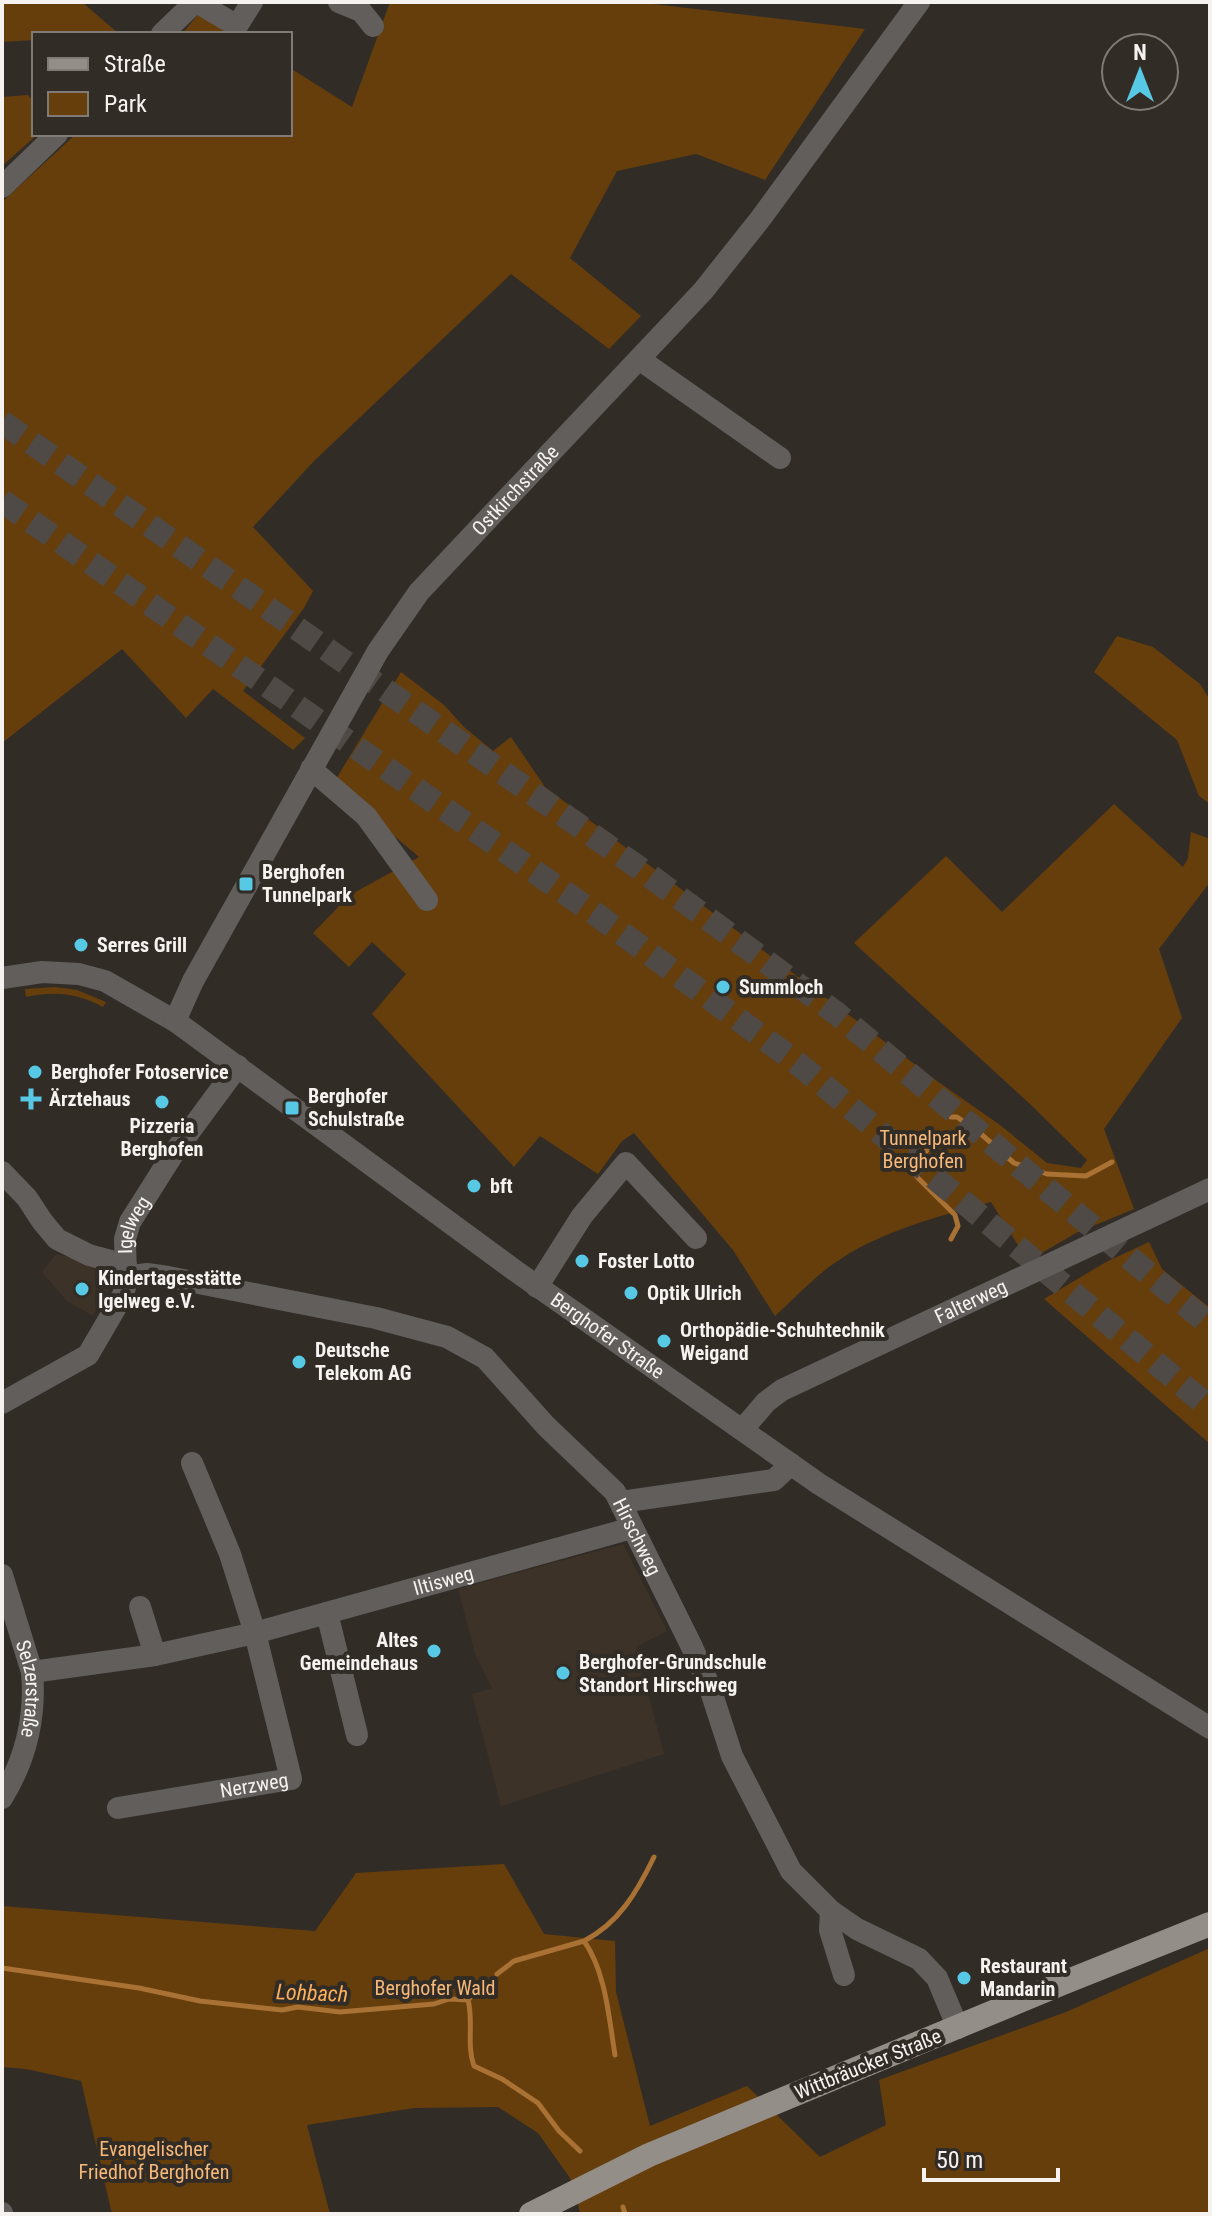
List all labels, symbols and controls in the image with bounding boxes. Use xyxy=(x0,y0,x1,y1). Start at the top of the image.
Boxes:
legend xyxy=(32,32,292,136)
north arrow xyxy=(1100,32,1180,112)
text: N xyxy=(1133,40,1147,65)
text: Straße xyxy=(104,50,166,78)
text: Park xyxy=(104,90,147,118)
street label: Ostkirchstraße xyxy=(467,440,563,541)
place label: Berghofen Tunnelpark xyxy=(262,860,352,907)
marker: Berghofen Tunnelpark xyxy=(237,875,255,893)
place label: Serres Grill xyxy=(97,933,187,957)
marker: Serres Grill xyxy=(72,936,90,954)
place label: Summloch xyxy=(739,975,823,999)
marker: Summloch xyxy=(714,978,732,996)
place label: Berghofer Fotoservice xyxy=(51,1060,229,1084)
marker: Berghofer Fotoservice xyxy=(26,1063,44,1081)
place label: Berghofer Schulstraße xyxy=(308,1084,404,1131)
place label: Ärztehaus xyxy=(49,1087,131,1111)
marker: Ärztehaus xyxy=(20,1088,42,1110)
marker: Pizzeria Berghofen xyxy=(153,1093,171,1111)
marker: Berghofer Schulstraße xyxy=(283,1099,301,1117)
place label: Pizzeria Berghofen xyxy=(121,1114,203,1161)
park label: Tunnelpark Berghofen xyxy=(879,1126,967,1173)
place label: bft xyxy=(490,1174,513,1198)
marker: bft xyxy=(465,1177,483,1195)
street label: Igelweg xyxy=(113,1192,155,1254)
place label: Foster Lotto xyxy=(598,1249,695,1273)
marker: Foster Lotto xyxy=(573,1252,591,1270)
place label: Kindertagesstätte Igelweg e.V. xyxy=(98,1266,241,1313)
street label: Falterweg xyxy=(931,1274,1011,1329)
marker: Kindertagesstätte Igelweg e.V. xyxy=(73,1280,91,1298)
place label: Optik Ulrich xyxy=(647,1281,741,1305)
marker: Optik Ulrich xyxy=(622,1284,640,1302)
street label: Berghofer Straße xyxy=(546,1287,669,1384)
place label: Orthopädie-Schuhtechnik Weigand xyxy=(680,1318,885,1365)
marker: Orthopädie-Schuhtechnik Weigand xyxy=(655,1332,673,1350)
place label: Deutsche Telekom AG xyxy=(315,1338,412,1385)
marker: Deutsche Telekom AG xyxy=(290,1353,308,1371)
street label: Hirschweg xyxy=(608,1494,666,1579)
street label: Iltisweg xyxy=(410,1561,476,1600)
place label: Altes Gemeindehaus xyxy=(300,1628,418,1675)
street label: Selzerstraße xyxy=(11,1637,45,1740)
marker: Altes Gemeindehaus xyxy=(425,1642,443,1660)
place label: Berghofer-Grundschule Standort Hirschweg xyxy=(579,1650,766,1697)
marker: Berghofer-Grundschule Standort Hirschweg xyxy=(554,1664,572,1682)
street label: Nerzweg xyxy=(218,1768,290,1803)
place label: Restaurant Mandarin xyxy=(980,1954,1067,2001)
marker: Restaurant Mandarin xyxy=(955,1969,973,1987)
park label: Berghofer Wald xyxy=(375,1976,495,2000)
water label: Lohbach xyxy=(276,1979,348,2007)
street label: Wittbräucker Straße xyxy=(791,2024,945,2104)
scale bar xyxy=(924,2132,1058,2182)
park label: Evangelischer Friedhof Berghofen xyxy=(79,2137,229,2184)
text: 50 m xyxy=(936,2146,983,2174)

